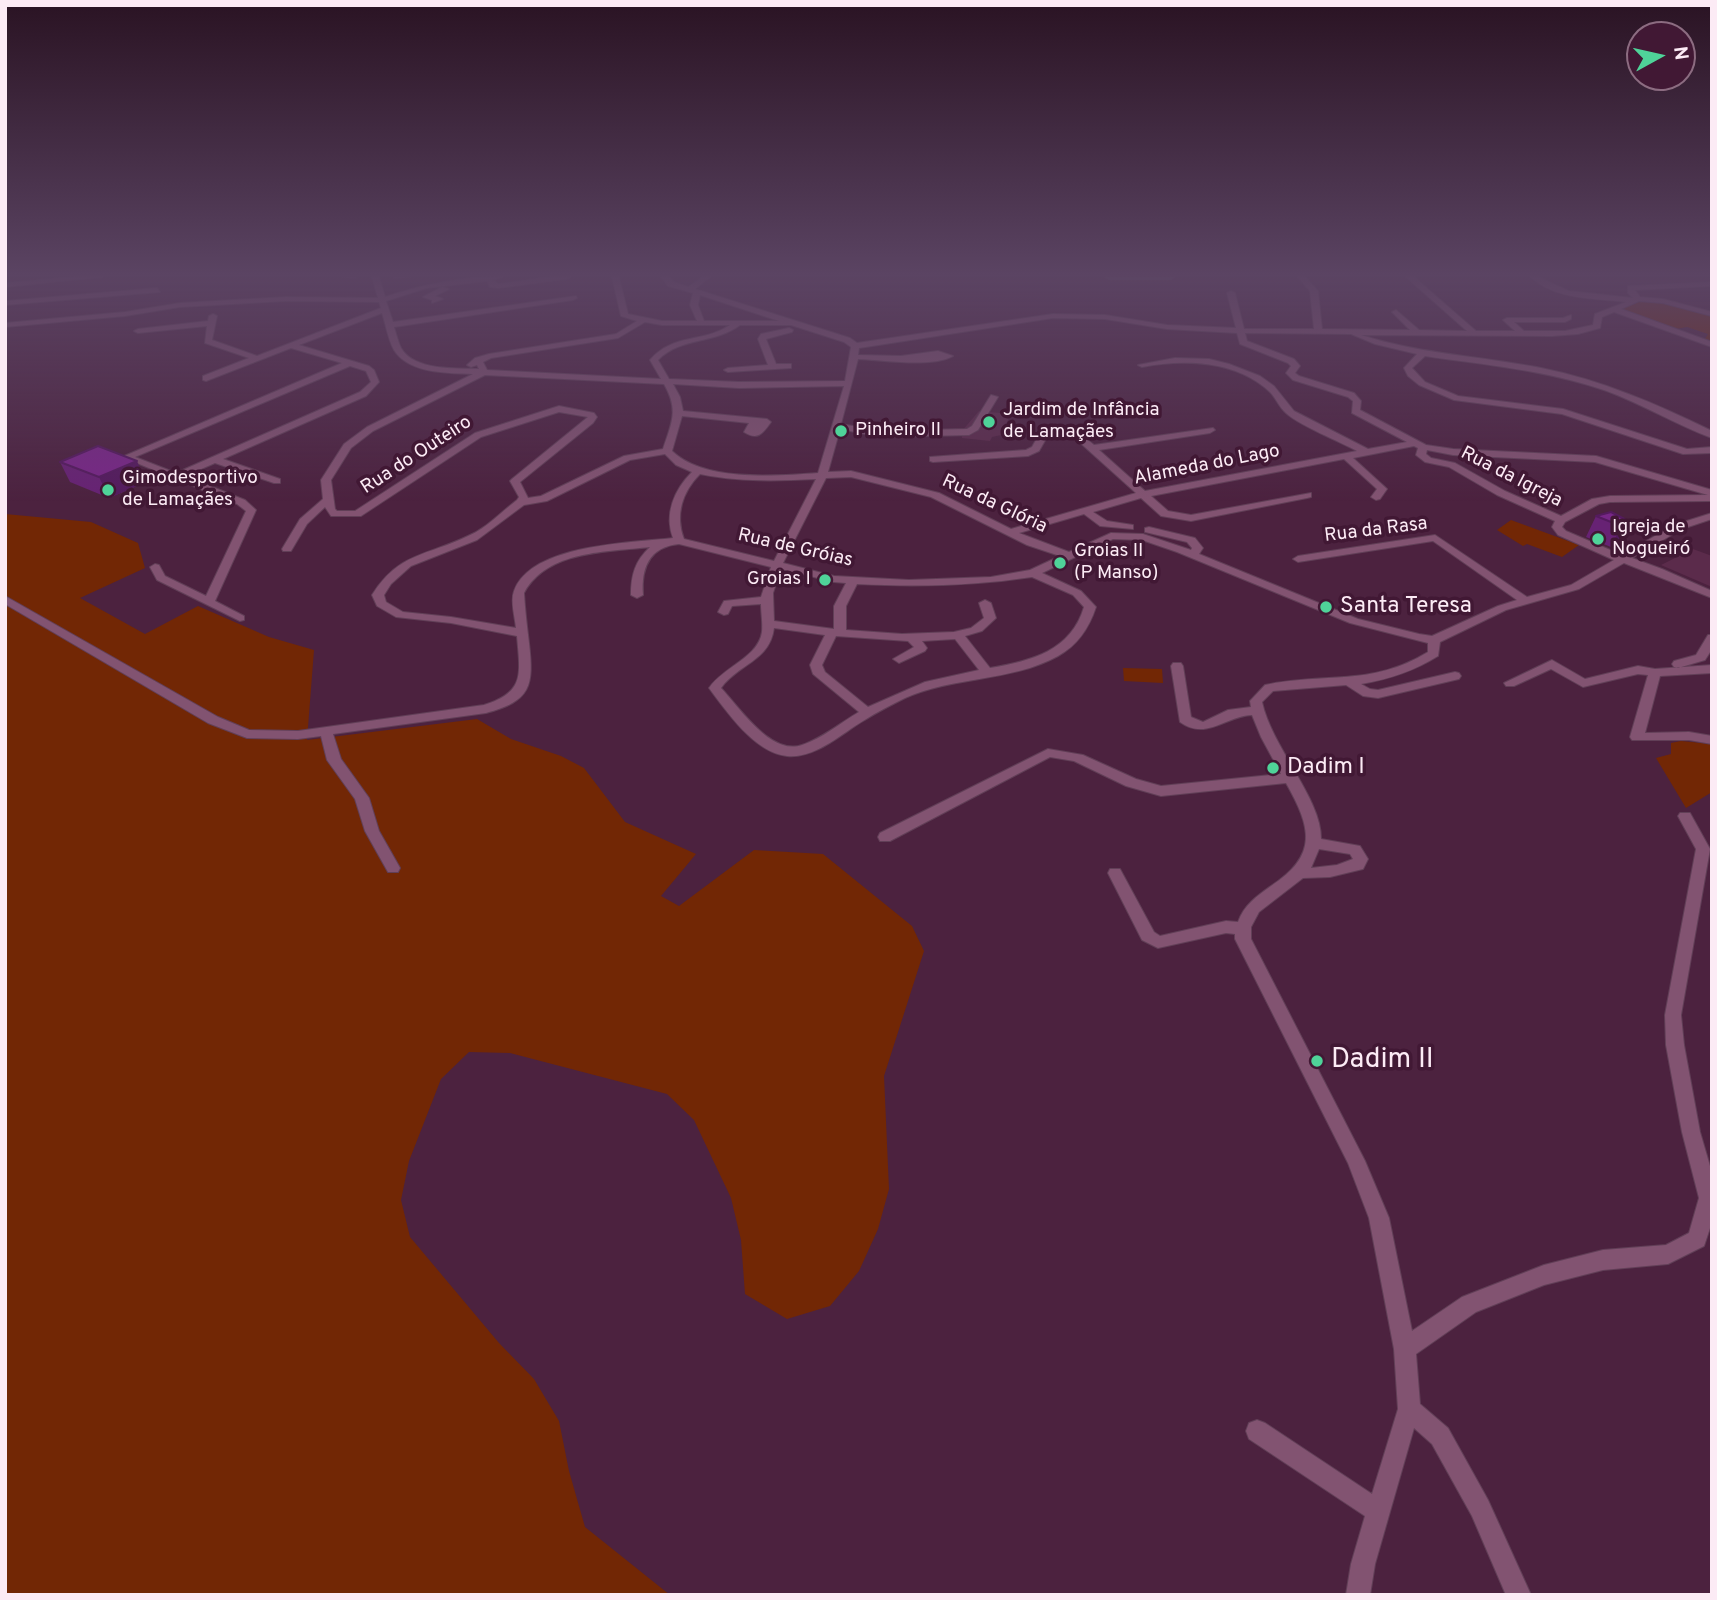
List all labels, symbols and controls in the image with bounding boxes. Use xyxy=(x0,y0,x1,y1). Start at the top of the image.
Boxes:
north arrow xyxy=(1626,21,1696,91)
text: N xyxy=(1667,45,1693,62)
place label: Jardim de Infância de Lamaçães xyxy=(1003,400,1160,444)
street label: Rua do Outeiro xyxy=(357,412,477,500)
marker: Jardim de Infância de Lamaçães xyxy=(981,414,997,430)
place label: Pinheiro II xyxy=(855,420,941,442)
marker: Pinheiro II xyxy=(833,423,849,439)
street label: Alameda do Lago xyxy=(1132,441,1282,491)
street label: Rua da Igreja xyxy=(1456,443,1566,513)
place label: Gimodesportivo de Lamaçães xyxy=(122,468,258,512)
street label: Rua da Glória xyxy=(938,471,1050,539)
marker: Gimodesportivo de Lamaçães xyxy=(100,482,116,498)
street label: Rua da Rasa xyxy=(1323,513,1429,549)
place label: Igreja de Nogueiró xyxy=(1612,517,1690,561)
street label: Rua de Gróias xyxy=(735,525,855,573)
marker: Igreja de Nogueiró xyxy=(1590,531,1606,547)
place label: Groias II (P Manso) xyxy=(1074,541,1158,585)
marker: Groias II (P Manso) xyxy=(1052,555,1068,571)
place label: Groias I xyxy=(747,569,811,591)
marker: Groias I xyxy=(817,572,833,588)
place label: Santa Teresa xyxy=(1340,593,1472,621)
marker: Santa Teresa xyxy=(1318,599,1334,615)
place label: Dadim I xyxy=(1287,754,1365,782)
marker: Dadim I xyxy=(1265,760,1281,776)
place label: Dadim II xyxy=(1331,1044,1434,1078)
marker: Dadim II xyxy=(1309,1053,1325,1069)

